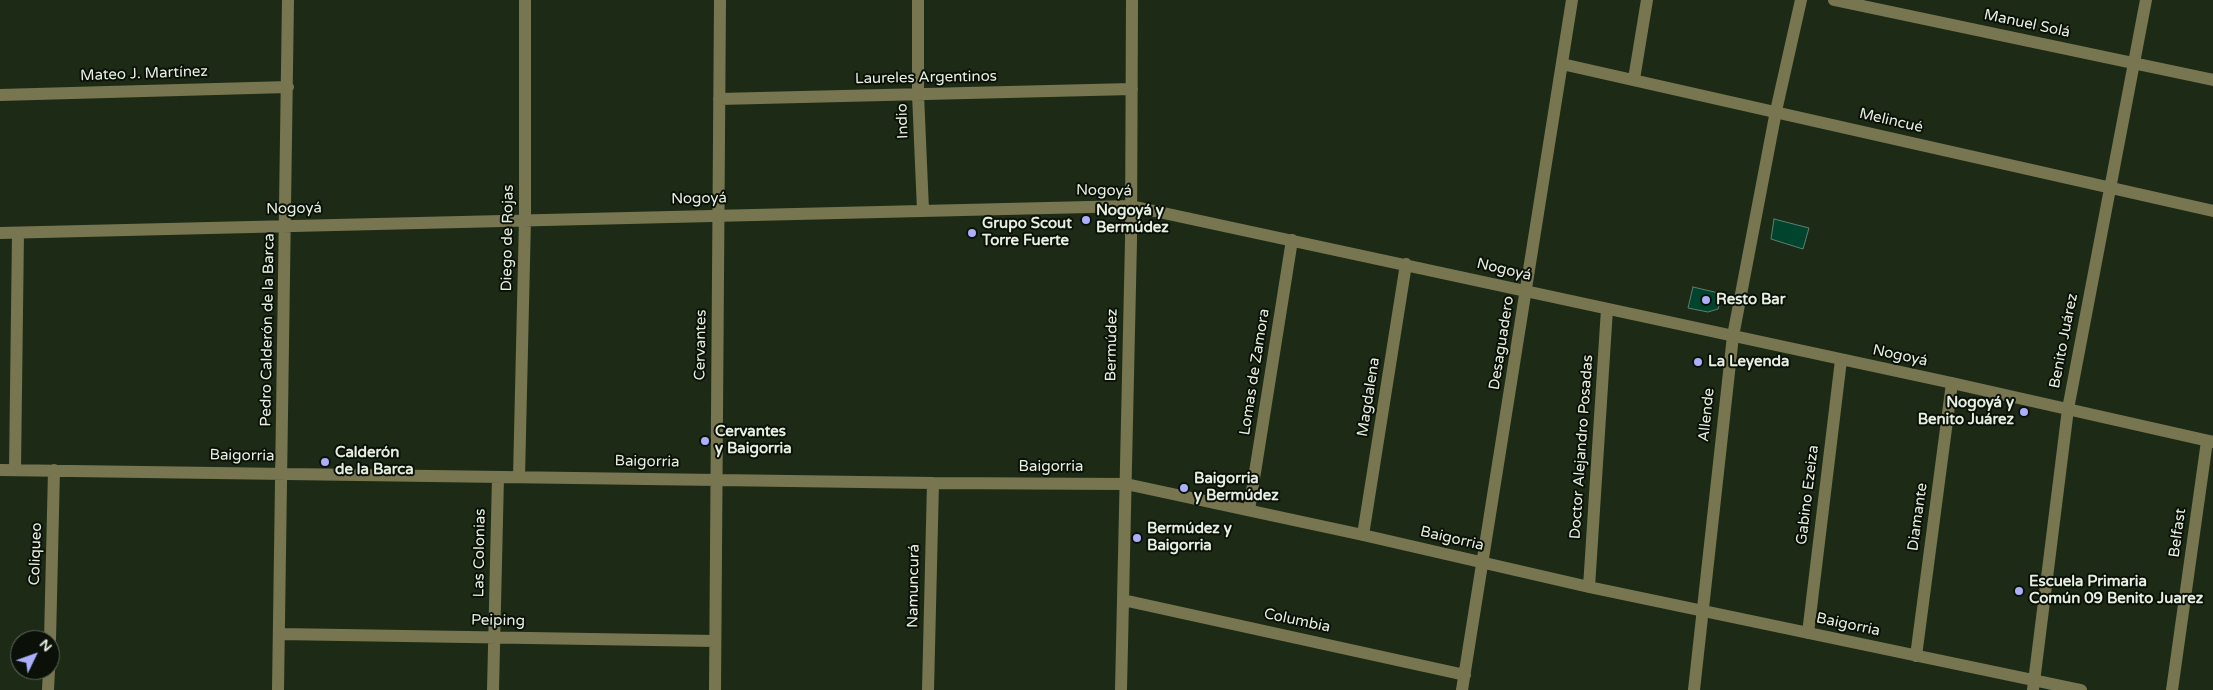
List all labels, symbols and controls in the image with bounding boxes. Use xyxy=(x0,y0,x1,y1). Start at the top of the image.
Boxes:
street label: Manuel Solá xyxy=(1982,6,2072,42)
street label: Mateo J. Martínez xyxy=(80,63,208,85)
street label: Laureles Argentinos xyxy=(855,68,997,88)
street label: Indio xyxy=(893,103,913,139)
street label: Melincué xyxy=(1857,105,1925,137)
street label: Nogoyá xyxy=(1076,182,1132,200)
street label: Diego de Rojas xyxy=(498,184,518,292)
street label: Nogoyá xyxy=(671,190,727,208)
street label: Nogoyá xyxy=(266,200,322,218)
place label: Nogoyá y Bermúdez xyxy=(1096,202,1169,237)
marker: Nogoyá y Bermúdez xyxy=(1080,214,1092,226)
place label: Grupo Scout Torre Fuerte xyxy=(982,215,1072,250)
marker: Grupo Scout Torre Fuerte xyxy=(966,227,978,239)
street label: Pedro Calderón de la Barca xyxy=(257,233,279,427)
street label: Nogoyá xyxy=(1475,255,1533,285)
place label: Resto Bar xyxy=(1716,291,1786,309)
street label: Benito Juárez xyxy=(2046,292,2082,390)
marker: Resto Bar xyxy=(1700,294,1712,306)
street label: Desaguadero xyxy=(1486,295,1518,391)
street label: Lomas de Zamora xyxy=(1236,307,1274,437)
street label: Bermúdez xyxy=(1102,308,1122,382)
street label: Cervantes xyxy=(691,309,711,381)
street label: Nogoyá xyxy=(1871,341,1929,371)
place label: La Leyenda xyxy=(1708,353,1789,371)
street label: Doctor Alejandro Posadas xyxy=(1567,354,1597,540)
street label: Magdalena xyxy=(1354,356,1384,438)
marker: La Leyenda xyxy=(1692,356,1704,368)
street label: Allende xyxy=(1695,387,1719,443)
place label: Nogoyá y Benito Juárez xyxy=(1918,394,2014,429)
marker: Nogoyá y Benito Juárez xyxy=(2018,406,2030,418)
place label: Cervantes y Baigorria xyxy=(715,423,792,458)
marker: Cervantes y Baigorria xyxy=(699,435,711,447)
place label: Calderón de la Barca xyxy=(335,444,414,479)
street label: Gabino Ezeiza xyxy=(1793,444,1823,546)
street label: Baigorria xyxy=(209,446,275,466)
street label: Baigorria xyxy=(614,452,680,472)
marker: Calderón de la Barca xyxy=(319,456,331,468)
street label: Baigorria xyxy=(1019,458,1083,476)
place label: Baigorria y Bermúdez xyxy=(1194,470,1279,505)
marker: Baigorria y Bermúdez xyxy=(1178,482,1190,494)
street label: Diamante xyxy=(1904,482,1932,552)
street label: Belfast xyxy=(2166,507,2190,559)
street label: Las Colonias xyxy=(470,508,490,598)
place label: Bermúdez y Baigorria xyxy=(1147,520,1232,555)
street label: Coliqueo xyxy=(26,522,46,586)
street label: Baigorria xyxy=(1418,523,1486,555)
marker: Bermúdez y Baigorria xyxy=(1131,532,1143,544)
street label: Namuncurá xyxy=(904,544,924,628)
place label: Escuela Primaria Común 09 Benito Juarez xyxy=(2029,573,2203,608)
marker: Escuela Primaria Común 09 Benito Juarez xyxy=(2013,585,2025,597)
street label: Columbia xyxy=(1262,605,1332,637)
street label: Baigorria xyxy=(1814,609,1882,641)
street label: Peiping xyxy=(471,612,525,630)
north arrow xyxy=(10,630,60,680)
text: N xyxy=(36,635,56,655)

